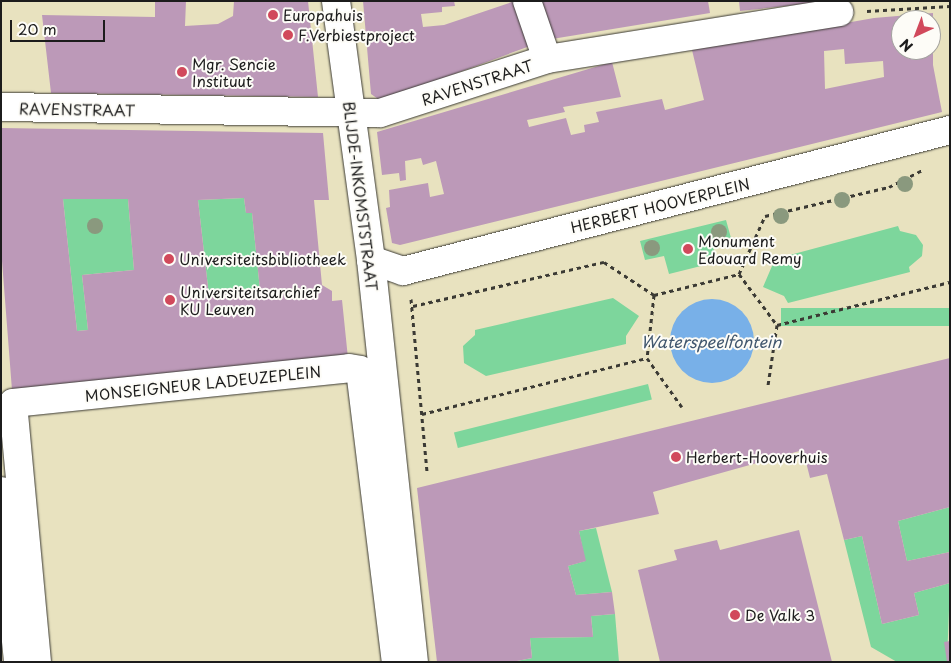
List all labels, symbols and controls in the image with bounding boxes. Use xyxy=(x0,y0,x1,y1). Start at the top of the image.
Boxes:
place label: Europahuis xyxy=(283,6,363,24)
marker: Europahuis xyxy=(267,9,279,21)
scale bar xyxy=(12,10,108,42)
north arrow xyxy=(891,10,941,60)
text: 20 m xyxy=(18,17,57,40)
place label: F.Verbiestproject xyxy=(298,26,415,44)
marker: F.Verbiestproject xyxy=(282,29,294,41)
text: N xyxy=(895,34,917,57)
place label: Mgr. Sencie Instituut xyxy=(192,54,277,89)
street label: RAVENSTRAAT xyxy=(419,55,535,109)
marker: Mgr. Sencie Instituut xyxy=(176,66,188,78)
street label: RAVENSTRAAT xyxy=(19,99,135,119)
street label: BLIJDE-INKOMSTSTRAAT xyxy=(340,100,382,292)
street label: HERBERT HOOVERPLEIN xyxy=(568,174,752,236)
place label: Monument Edouard Remy xyxy=(698,231,803,266)
marker: Monument Edouard Remy xyxy=(682,243,694,255)
place label: Universiteitsbibliotheek xyxy=(179,250,346,268)
marker: Universiteitsbibliotheek xyxy=(163,253,175,265)
place label: Universiteitsarchief KU Leuven xyxy=(180,282,319,317)
marker: Universiteitsarchief KU Leuven xyxy=(164,294,176,306)
water label: Waterspeelfontein xyxy=(641,331,781,351)
street label: MONSEIGNEUR LADEUZEPLEIN xyxy=(83,362,323,404)
place label: Herbert-Hooverhuis xyxy=(686,448,827,466)
marker: Herbert-Hooverhuis xyxy=(670,451,682,463)
place label: De Valk 3 xyxy=(745,606,816,624)
marker: De Valk 3 xyxy=(729,609,741,621)

